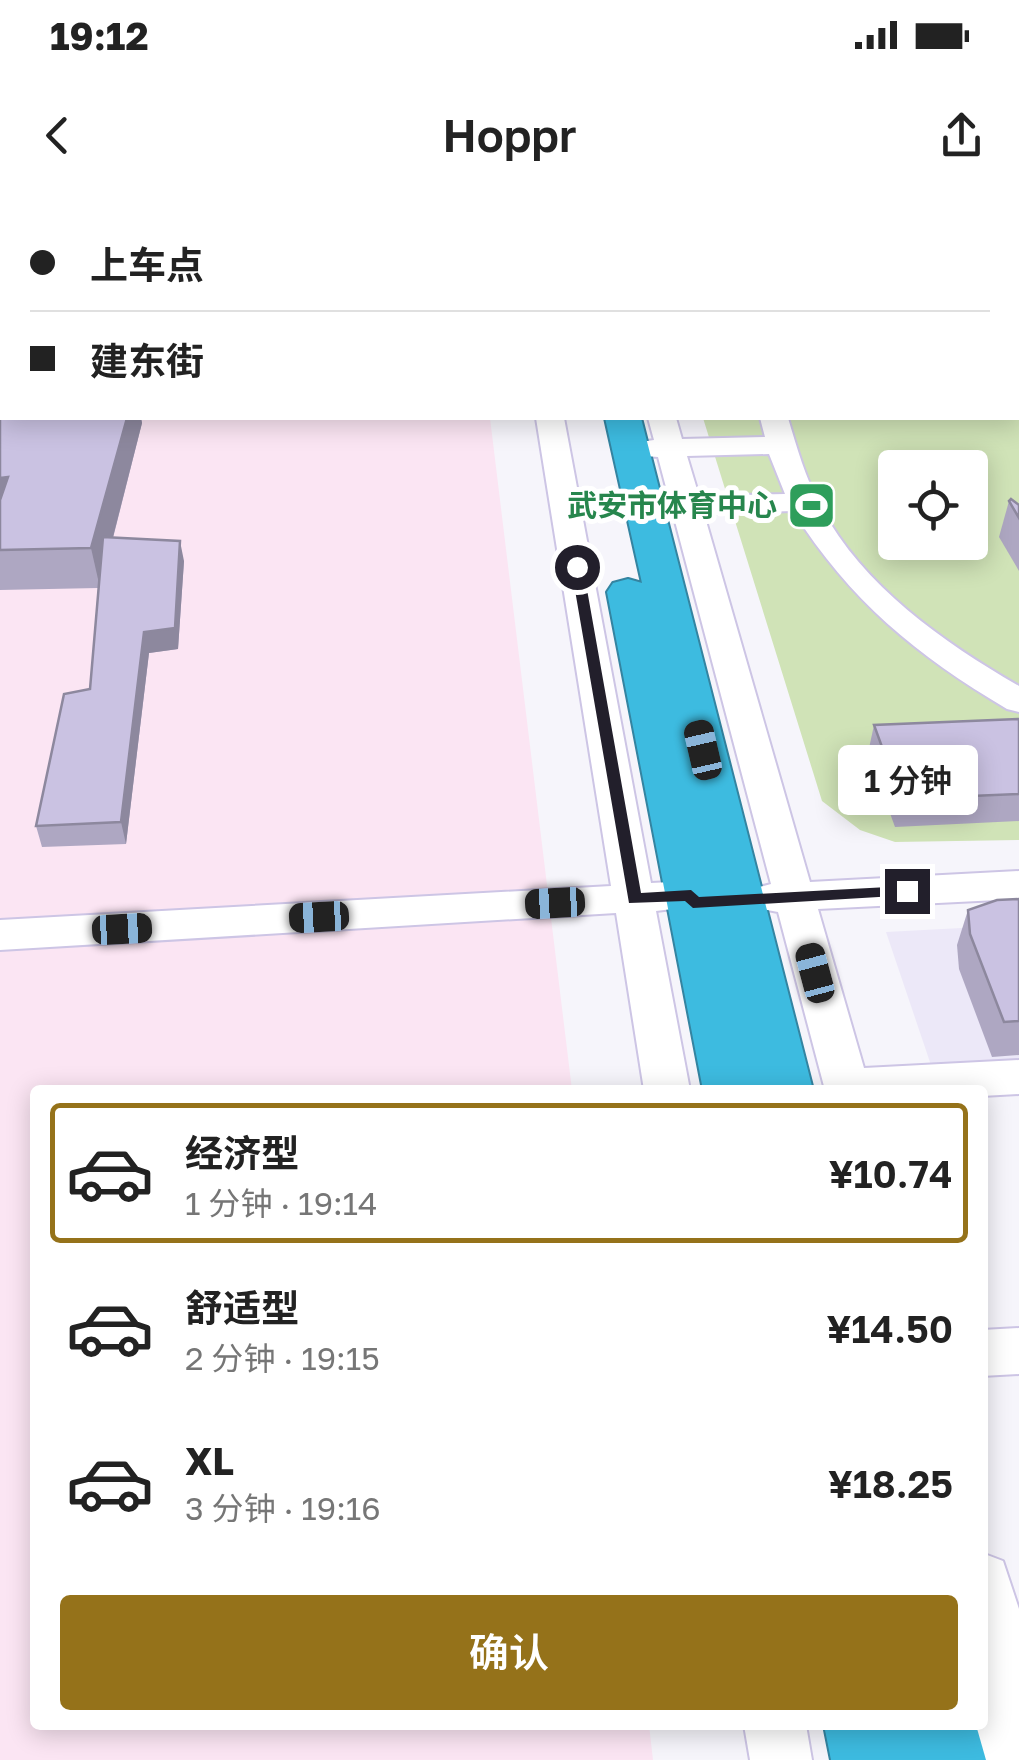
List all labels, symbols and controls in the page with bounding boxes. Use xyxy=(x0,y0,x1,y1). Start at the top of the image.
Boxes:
text: 19:12 xyxy=(50,13,149,58)
icon: back xyxy=(30,108,85,163)
text: Hoppr xyxy=(442,108,577,162)
icon: share xyxy=(934,108,989,163)
text: 上车点 xyxy=(90,242,204,287)
text: 建东街 xyxy=(90,338,204,383)
map controls xyxy=(878,450,988,560)
button: locate xyxy=(878,450,988,560)
sports icon: 武安市体育中心 xyxy=(786,479,838,531)
place label: 武安市体育中心 xyxy=(567,487,777,523)
route start xyxy=(555,545,600,590)
car xyxy=(682,717,724,783)
callout: 1 分钟 xyxy=(837,746,977,816)
text: 1 分钟 xyxy=(864,761,952,799)
route end xyxy=(885,869,930,914)
car xyxy=(524,886,586,920)
car xyxy=(288,900,350,934)
car xyxy=(91,912,153,946)
car xyxy=(793,940,837,1006)
icon: car xyxy=(65,1128,155,1218)
text: 经济型 xyxy=(185,1130,299,1175)
text: ¥10.74 xyxy=(829,1151,953,1196)
text: 1 分钟 · 19:14 xyxy=(185,1184,378,1222)
icon: car xyxy=(65,1283,155,1373)
text: 舒适型 xyxy=(185,1285,299,1330)
text: ¥14.50 xyxy=(826,1306,953,1351)
text: 2 分钟 · 19:15 xyxy=(185,1339,380,1377)
icon: car xyxy=(65,1438,155,1528)
text: XL xyxy=(185,1438,234,1483)
text: ¥18.25 xyxy=(828,1461,953,1506)
text: 3 分钟 · 19:16 xyxy=(185,1489,381,1527)
button: 确认 xyxy=(60,1595,958,1710)

